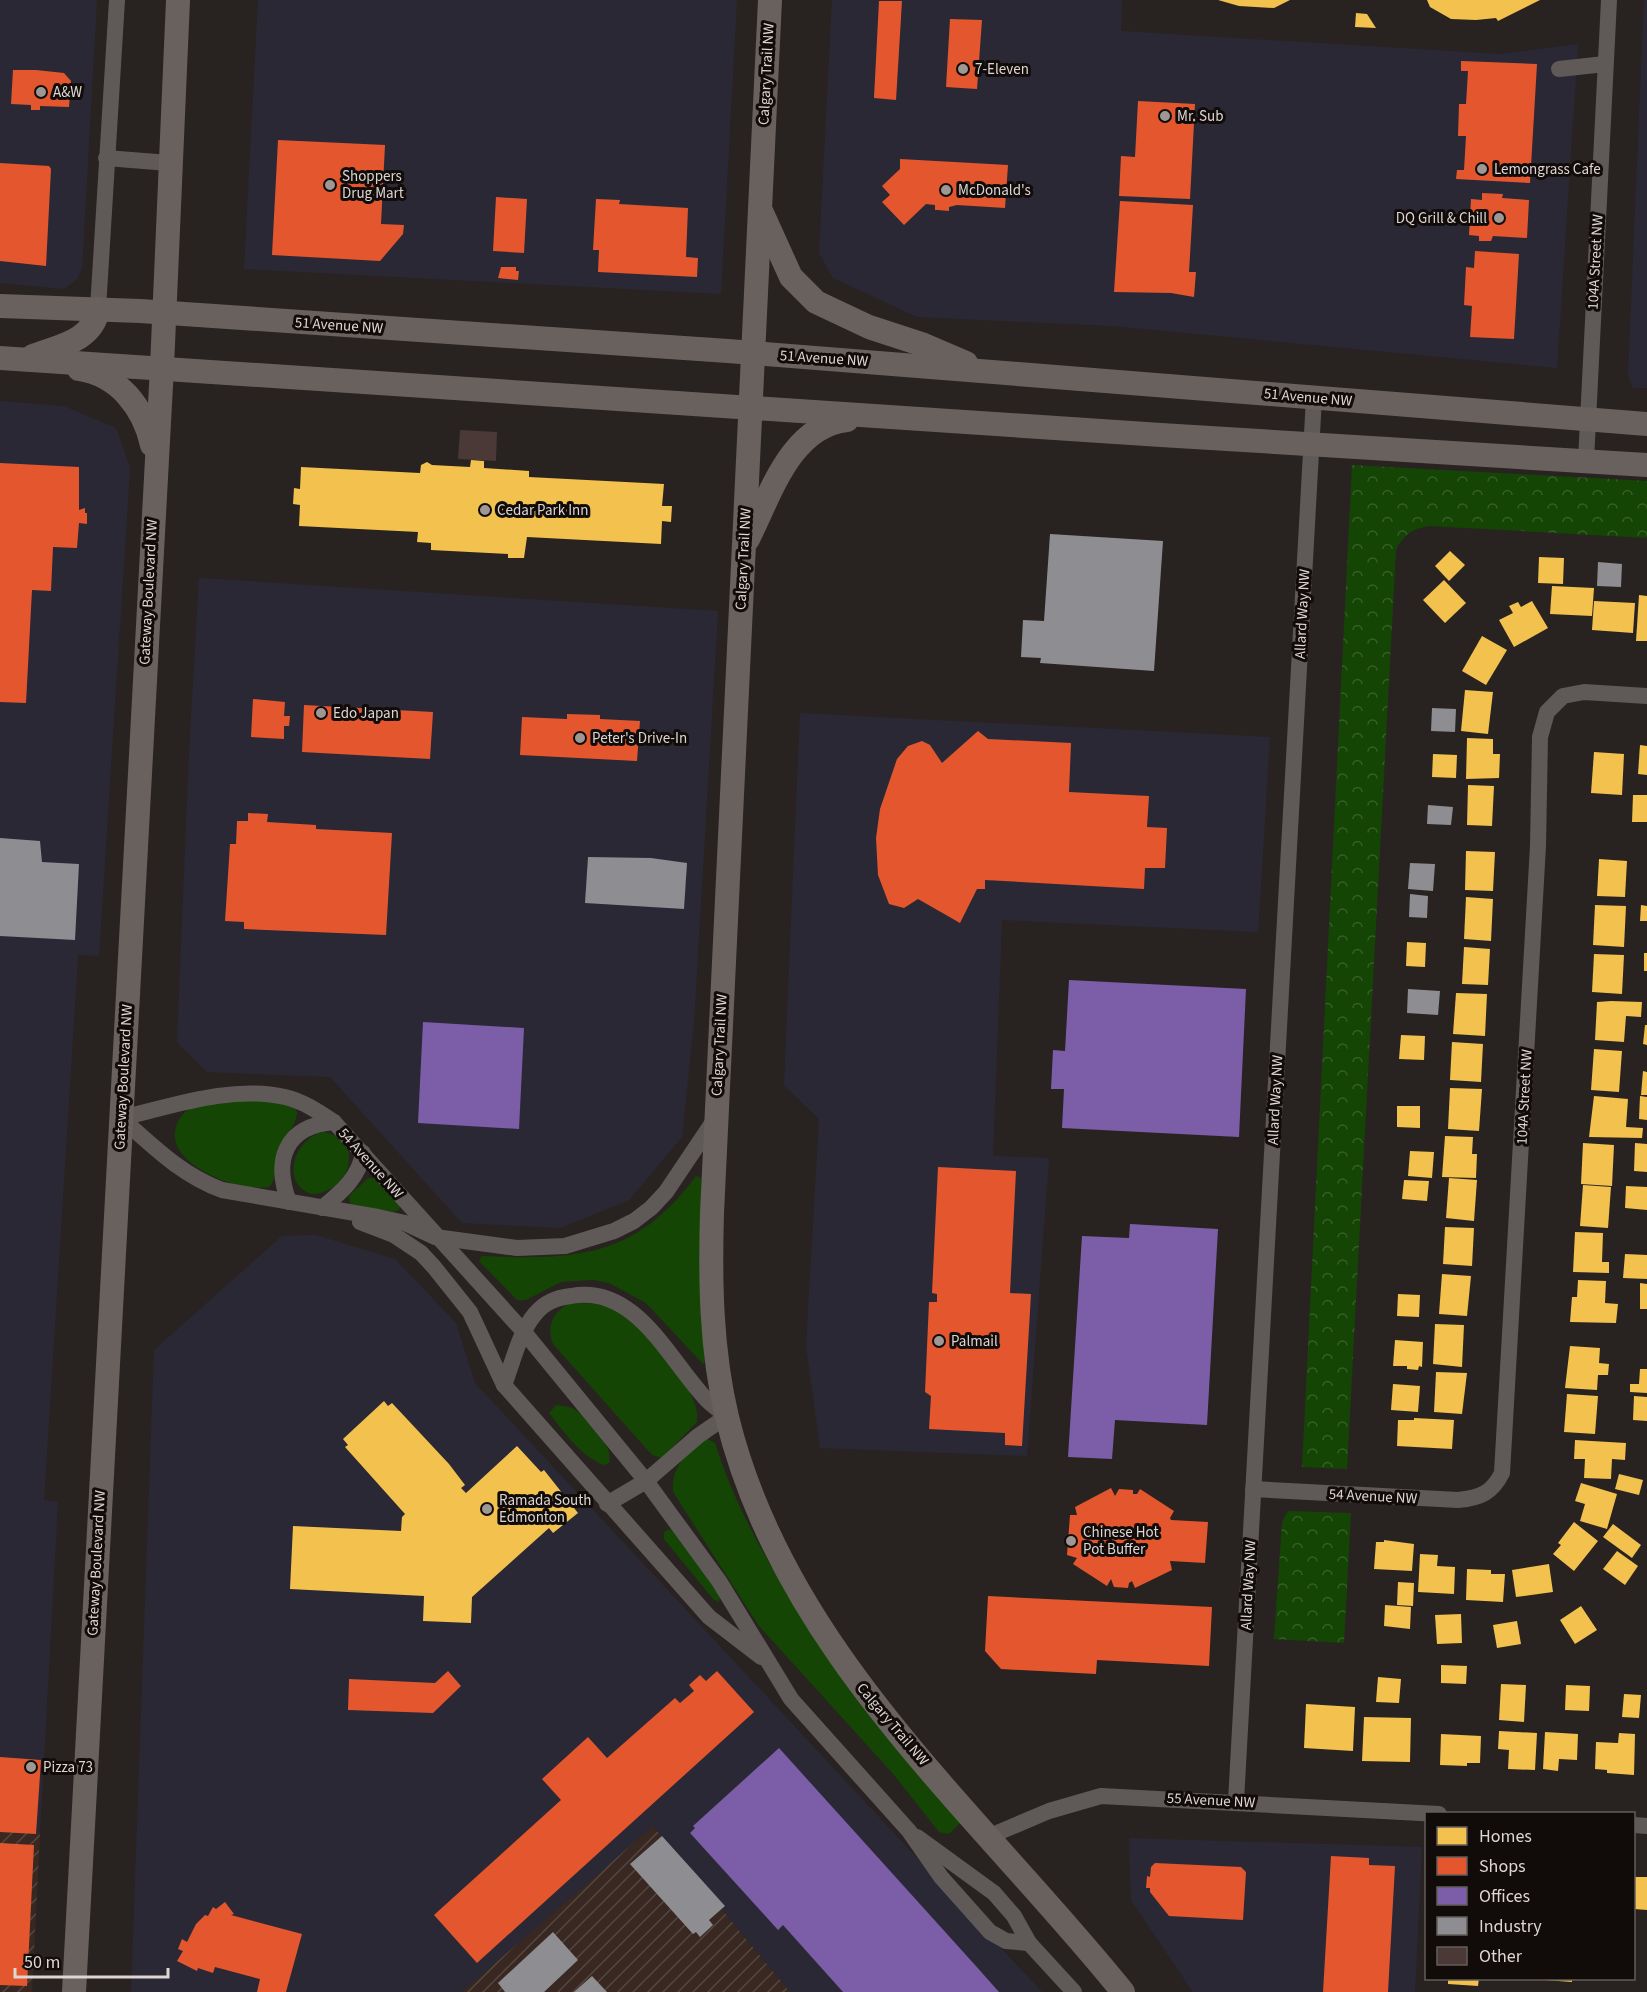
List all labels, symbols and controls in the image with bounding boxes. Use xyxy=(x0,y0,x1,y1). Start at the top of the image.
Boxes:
street label: Calgary Trail NW xyxy=(753,22,780,126)
place label: 7-Eleven xyxy=(975,59,1029,80)
marker: 7-Eleven xyxy=(956,62,970,76)
place label: A&W xyxy=(53,82,82,103)
marker: A&W xyxy=(34,85,48,99)
place label: Mr. Sub xyxy=(1177,106,1223,127)
marker: Mr. Sub xyxy=(1158,109,1172,123)
place label: Lemongrass Cafe xyxy=(1494,159,1601,180)
marker: Lemongrass Cafe xyxy=(1475,162,1489,176)
place label: Shoppers Drug Mart xyxy=(342,166,404,204)
marker: Shoppers Drug Mart xyxy=(323,178,337,192)
place label: McDonald's xyxy=(958,180,1031,201)
marker: McDonald's xyxy=(939,183,953,197)
place label: DQ Grill & Chill xyxy=(1396,208,1487,229)
marker: DQ Grill & Chill xyxy=(1492,211,1506,225)
street label: 104A Street NW xyxy=(1583,214,1608,310)
street label: 51 Avenue NW xyxy=(294,312,384,339)
street label: 51 Avenue NW xyxy=(779,345,869,372)
street label: 51 Avenue NW xyxy=(1263,383,1353,412)
place label: Cedar Park Inn xyxy=(497,500,589,521)
marker: Cedar Park Inn xyxy=(478,503,492,517)
street label: Calgary Trail NW xyxy=(730,507,757,611)
street label: Gateway Boulevard NW xyxy=(134,518,163,665)
street label: Allard Way NW xyxy=(1290,568,1315,660)
place label: Edo Japan xyxy=(333,703,399,724)
marker: Edo Japan xyxy=(314,706,328,720)
place label: Peter's Drive-In xyxy=(592,728,687,749)
marker: Peter's Drive-In xyxy=(573,731,587,745)
street label: Calgary Trail NW xyxy=(706,993,733,1097)
street label: Gateway Boulevard NW xyxy=(109,1003,138,1150)
street label: 104A Street NW xyxy=(1512,1049,1537,1145)
street label: Allard Way NW xyxy=(1263,1054,1288,1146)
street label: 54 Avenue NW xyxy=(333,1123,408,1203)
place label: Palmail xyxy=(951,1331,998,1352)
marker: Palmail xyxy=(932,1334,946,1348)
street label: 54 Avenue NW xyxy=(1328,1484,1418,1509)
street label: Gateway Boulevard NW xyxy=(82,1489,111,1636)
place label: Ramada South Edmonton xyxy=(499,1490,591,1528)
marker: Ramada South Edmonton xyxy=(480,1502,494,1516)
place label: Chinese Hot Pot Buffer xyxy=(1083,1522,1159,1560)
marker: Chinese Hot Pot Buffer xyxy=(1064,1534,1078,1548)
street label: Allard Way NW xyxy=(1236,1539,1261,1631)
street label: Calgary Trail NW xyxy=(852,1678,934,1770)
place label: Pizza 73 xyxy=(43,1757,93,1778)
marker: Pizza 73 xyxy=(24,1760,38,1774)
street label: 55 Avenue NW xyxy=(1166,1788,1256,1813)
legend xyxy=(1425,1812,1635,1980)
text: Homes xyxy=(1479,1824,1532,1849)
text: Shops xyxy=(1479,1854,1526,1879)
text: Offices xyxy=(1479,1884,1530,1909)
text: Industry xyxy=(1479,1914,1542,1939)
scale bar xyxy=(15,1941,168,1979)
text: Other xyxy=(1479,1944,1523,1969)
text: 50 m xyxy=(24,1950,60,1975)

